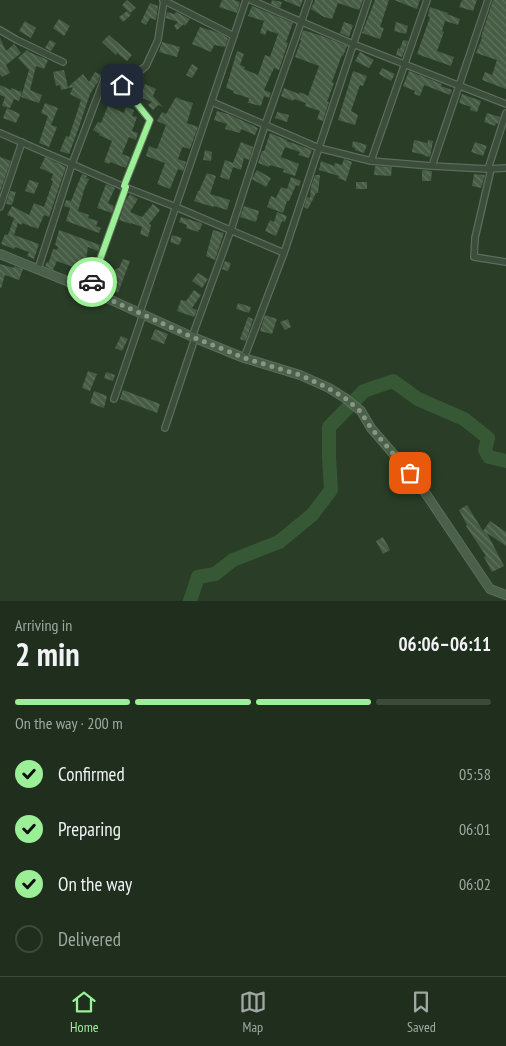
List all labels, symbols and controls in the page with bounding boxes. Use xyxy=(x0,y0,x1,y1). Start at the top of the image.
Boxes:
pin xyxy=(101,64,143,106)
icon: home xyxy=(108,71,136,99)
courier xyxy=(67,257,117,307)
icon: car xyxy=(78,268,106,296)
pin xyxy=(389,452,431,494)
icon: bag xyxy=(396,459,424,487)
text: Arriving in xyxy=(15,615,72,635)
text: 06:06–06:11 xyxy=(398,632,491,656)
text: 2 min xyxy=(15,633,80,675)
text: On the way · 200 m xyxy=(15,713,123,733)
icon: check xyxy=(15,760,43,788)
text: Confirmed xyxy=(58,762,125,786)
text: 05:58 xyxy=(459,764,491,784)
icon: check xyxy=(15,815,43,843)
text: Preparing xyxy=(58,817,121,841)
text: 06:01 xyxy=(459,819,491,839)
icon: check xyxy=(15,870,43,898)
text: On the way xyxy=(58,872,132,896)
text: 06:02 xyxy=(459,874,491,894)
text: Delivered xyxy=(58,927,121,951)
tab: Home xyxy=(70,988,99,1036)
tab: Map xyxy=(239,988,267,1036)
tab: Saved xyxy=(407,988,436,1036)

